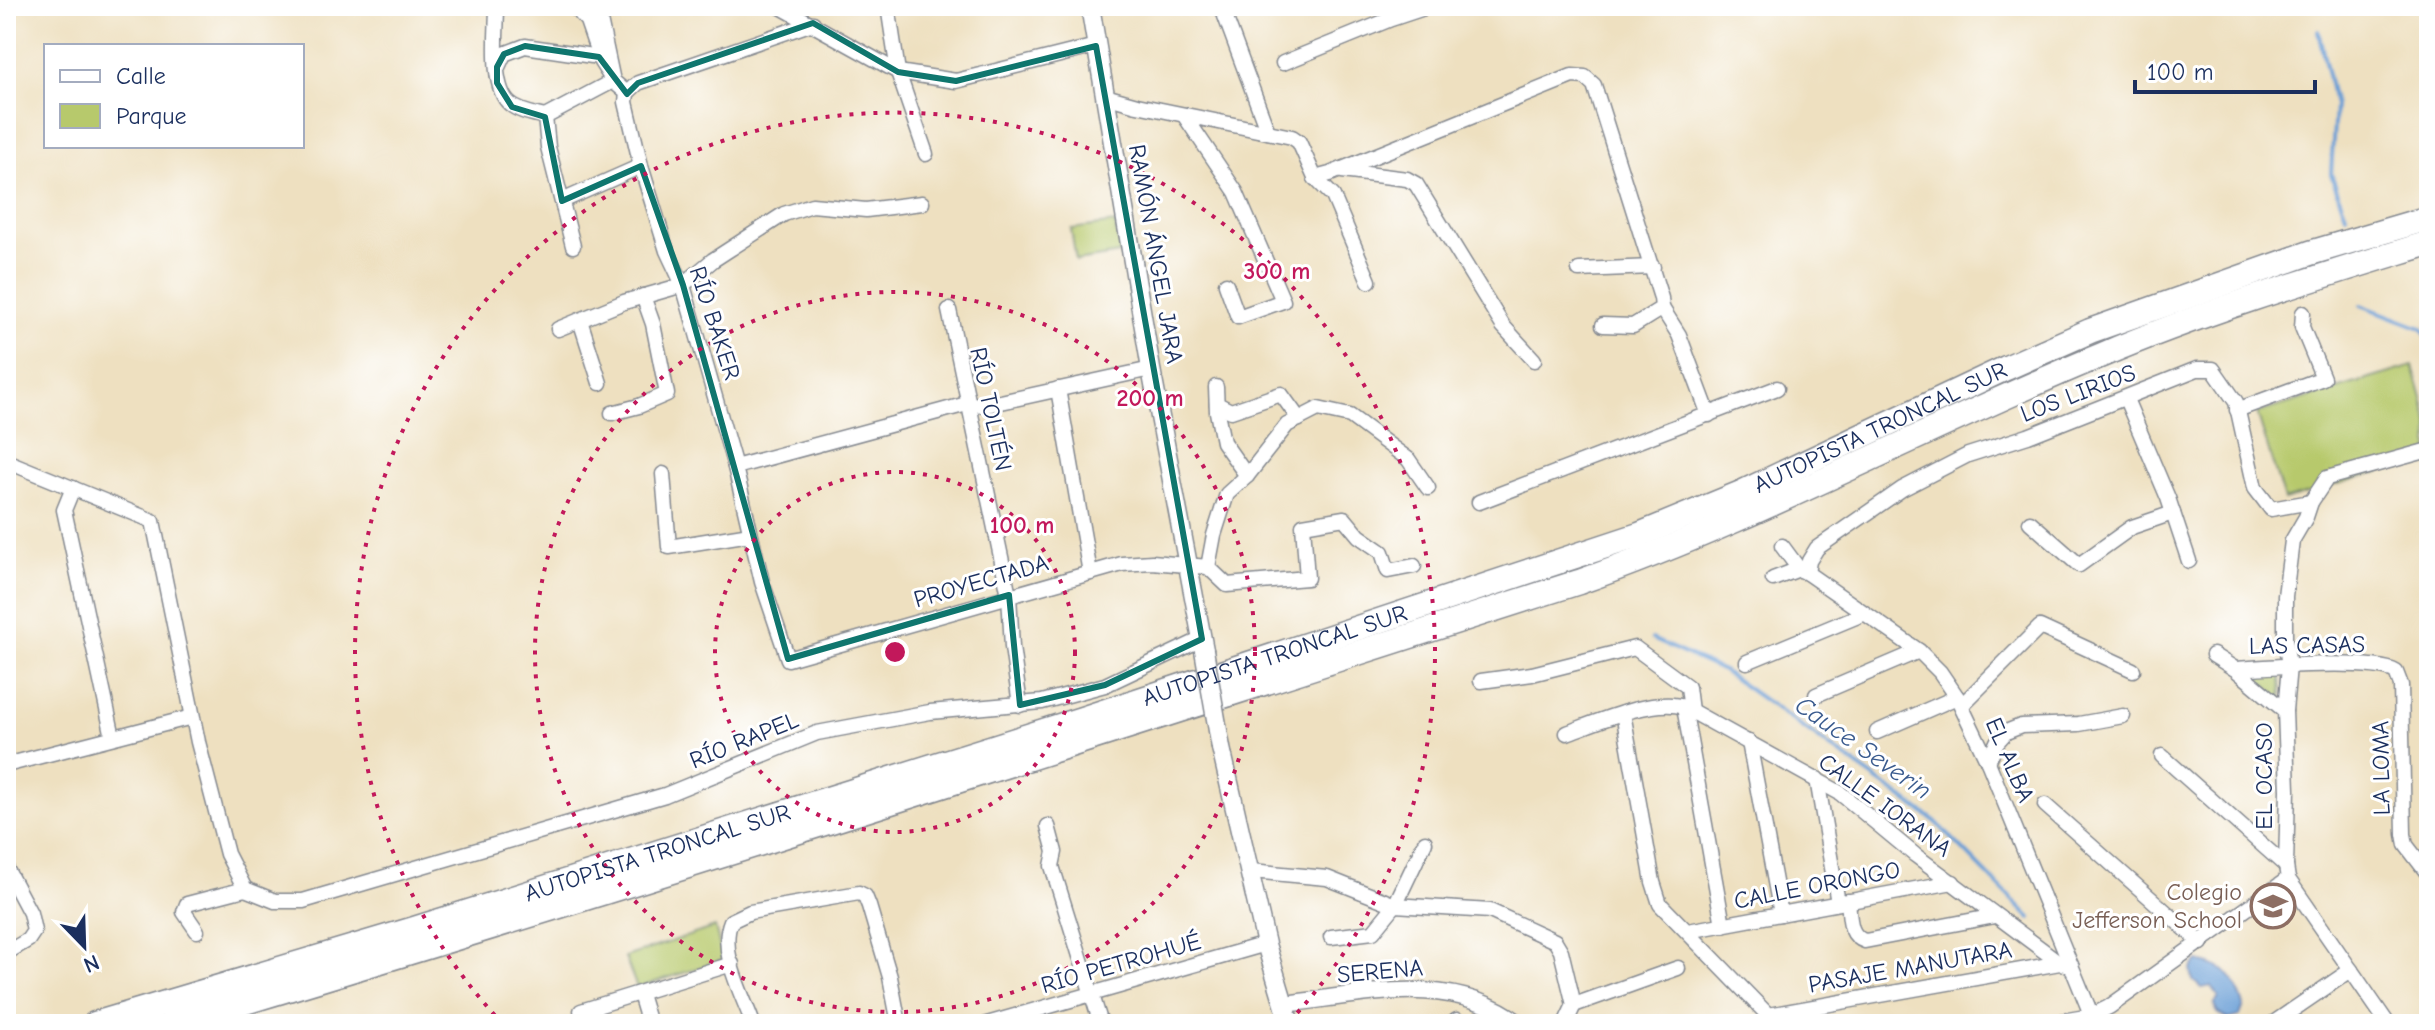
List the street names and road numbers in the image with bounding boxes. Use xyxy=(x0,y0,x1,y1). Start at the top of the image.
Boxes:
street label: RAMÓN ÁNGEL JARA xyxy=(1123,142,1189,366)
street label: RÍO BAKER xyxy=(684,263,746,383)
street label: RÍO TOLTÉN xyxy=(964,345,1018,473)
street label: AUTOPISTA TRONCAL SUR xyxy=(1749,356,2011,499)
street label: LOS LIRIOS xyxy=(2016,358,2140,428)
street label: PROYECTADA xyxy=(910,548,1052,614)
street label: AUTOPISTA TRONCAL SUR xyxy=(1139,599,1410,712)
street label: LAS CASAS xyxy=(2249,630,2365,660)
street label: RÍO RAPEL xyxy=(686,706,802,774)
street label: EL ALBA xyxy=(1980,713,2040,807)
street label: LA LOMA xyxy=(2366,720,2396,816)
street label: EL OCASO xyxy=(2250,722,2278,830)
street label: CALLE IORANA xyxy=(1813,747,1957,863)
street label: AUTOPISTA TRONCAL SUR xyxy=(521,798,794,907)
street label: CALLE ORONGO xyxy=(1732,855,1902,915)
street label: RÍO PETROHUÉ xyxy=(1038,927,1204,999)
street label: PASAJE MANUTARA xyxy=(1806,935,2014,999)
street label: SERENA xyxy=(1336,953,1424,989)

